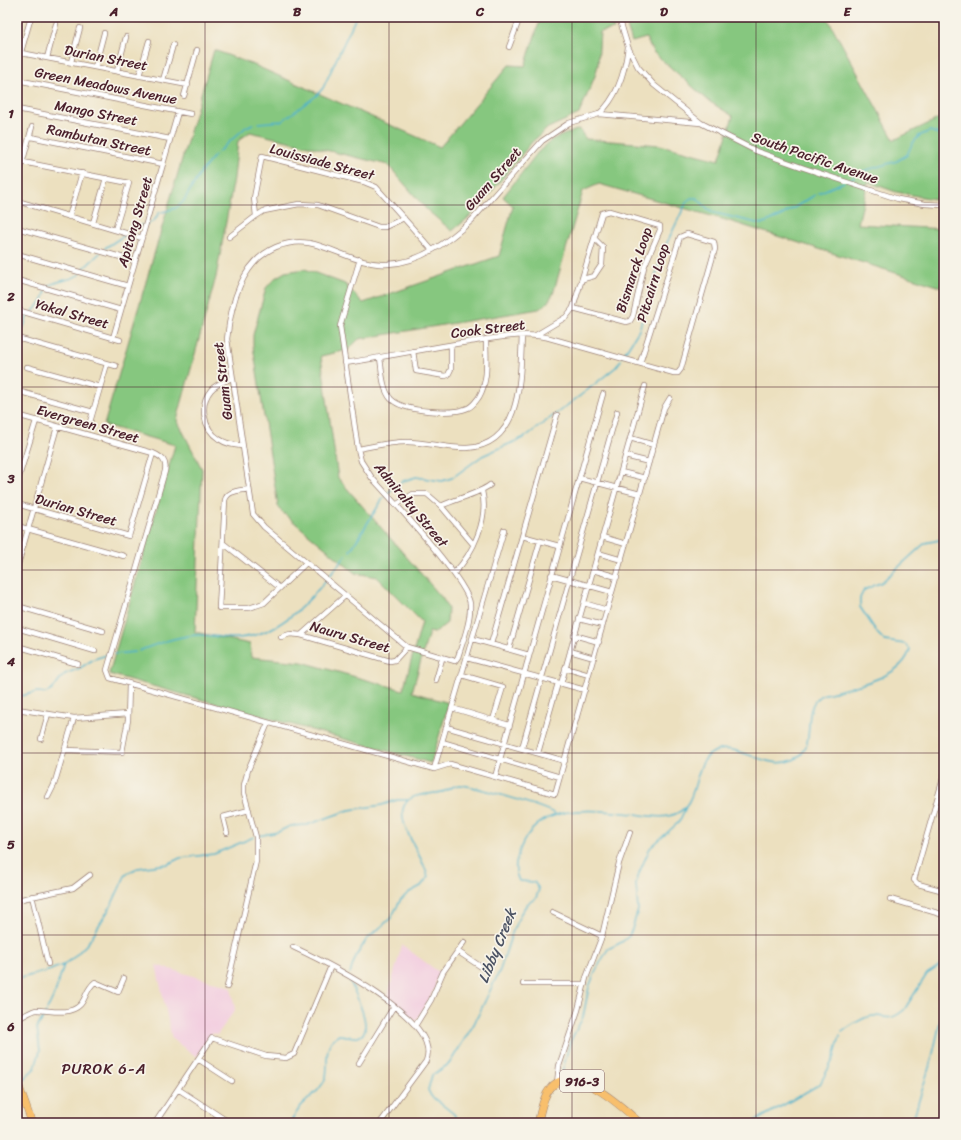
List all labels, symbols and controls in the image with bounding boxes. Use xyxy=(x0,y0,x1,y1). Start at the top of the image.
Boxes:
text: A xyxy=(109,0,118,23)
text: B xyxy=(293,0,302,23)
text: C xyxy=(475,0,485,23)
text: D xyxy=(660,0,668,23)
text: E xyxy=(843,0,852,23)
street label: Durian Street xyxy=(62,38,150,78)
street label: Green Meadows Avenue xyxy=(33,60,179,112)
street label: Mango Street xyxy=(52,93,140,133)
text: 1 xyxy=(8,102,14,125)
street label: Rambutan Street xyxy=(44,117,154,163)
street label: South Pacific Avenue xyxy=(748,125,882,191)
street label: Louissiade Street xyxy=(267,136,378,188)
street label: Guam Street xyxy=(458,141,528,217)
street label: Apitong Street xyxy=(110,174,160,271)
street label: Bismarck Loop xyxy=(608,223,660,316)
street label: Pitcairn Loop xyxy=(629,240,677,326)
text: 2 xyxy=(6,285,15,308)
street label: Yakal Street xyxy=(32,292,112,336)
street label: Cook Street xyxy=(449,312,527,346)
street label: Guam Street xyxy=(206,341,240,421)
street label: Evergreen Street xyxy=(34,397,142,451)
street label: Admiralty Street xyxy=(367,456,455,555)
text: 3 xyxy=(6,467,15,490)
street label: Durian Street xyxy=(32,486,120,534)
street label: Nauru Street xyxy=(307,614,393,660)
text: 4 xyxy=(6,650,16,673)
text: 5 xyxy=(7,833,15,856)
water label: Libby Creek xyxy=(470,903,524,987)
text: 6 xyxy=(6,1015,15,1038)
district label: PUROK 6-A xyxy=(61,1056,147,1082)
road number: 916-3 xyxy=(560,1070,604,1092)

